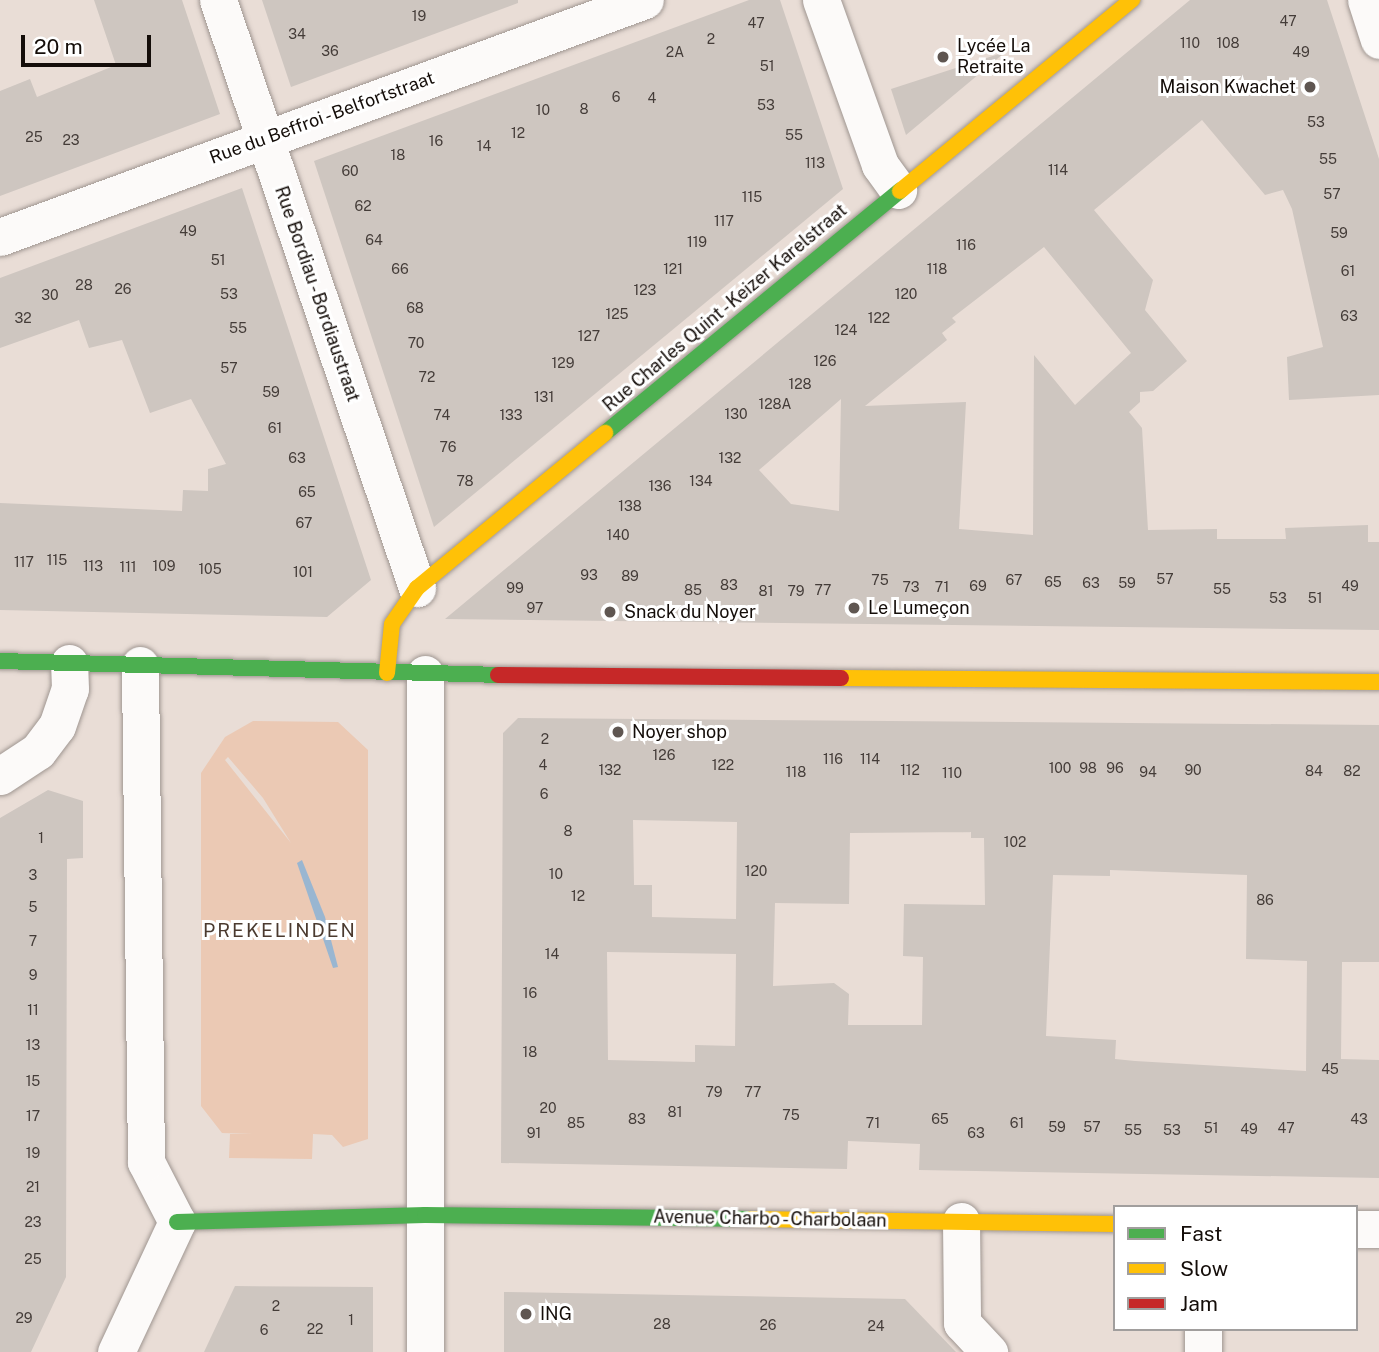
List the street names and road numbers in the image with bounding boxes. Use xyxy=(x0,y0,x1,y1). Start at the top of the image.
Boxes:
street label: Rue du Beffroi - Belfortstraat xyxy=(204,66,440,170)
street label: Rue Bordiau - Bordiaustraat xyxy=(269,181,365,407)
street label: Rue Charles Quint - Keizer Karelstraat xyxy=(597,198,853,418)
street label: Avenue Charbo - Charbolaan xyxy=(650,1206,890,1232)

